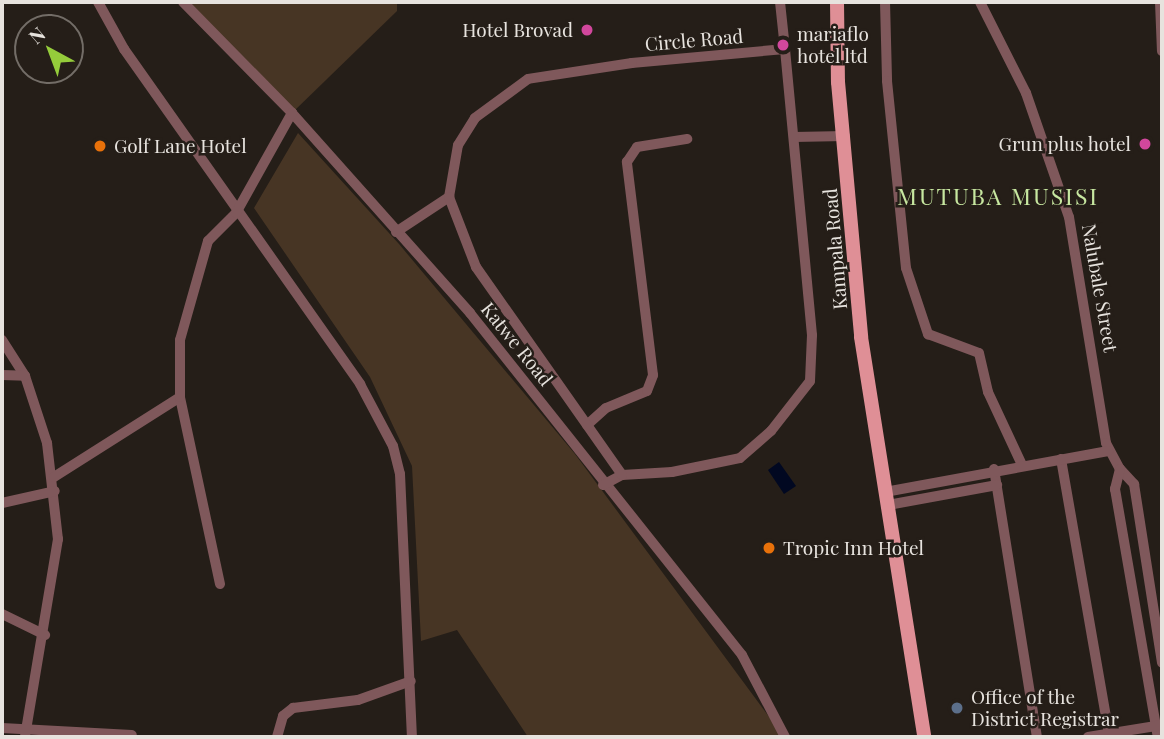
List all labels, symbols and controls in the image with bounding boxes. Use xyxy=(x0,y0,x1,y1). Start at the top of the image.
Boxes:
north arrow xyxy=(14,14,84,84)
place label: Hotel Brovad xyxy=(462,19,573,41)
text: N xyxy=(23,20,50,49)
marker: Hotel Brovad xyxy=(579,22,595,38)
place label: mariaflo hotel ltd xyxy=(797,23,869,67)
street label: Circle Road xyxy=(644,24,744,56)
marker: mariaflo hotel ltd xyxy=(775,37,791,53)
place label: Grun plus hotel xyxy=(998,133,1131,155)
place label: Golf Lane Hotel xyxy=(114,135,247,157)
marker: Grun plus hotel xyxy=(1137,136,1153,152)
marker: Golf Lane Hotel xyxy=(92,138,108,154)
district label: MUTUBA MUSISI xyxy=(899,182,1097,210)
street label: Kampala Road xyxy=(818,187,852,311)
street label: Nalubale Street xyxy=(1078,222,1122,354)
street label: Katwe Road xyxy=(476,298,558,390)
place label: Tropic Inn Hotel xyxy=(783,537,924,559)
marker: Tropic Inn Hotel xyxy=(761,540,777,556)
place label: Office of the District Registrar xyxy=(971,686,1119,730)
marker: Office of the District Registrar xyxy=(949,700,965,716)

